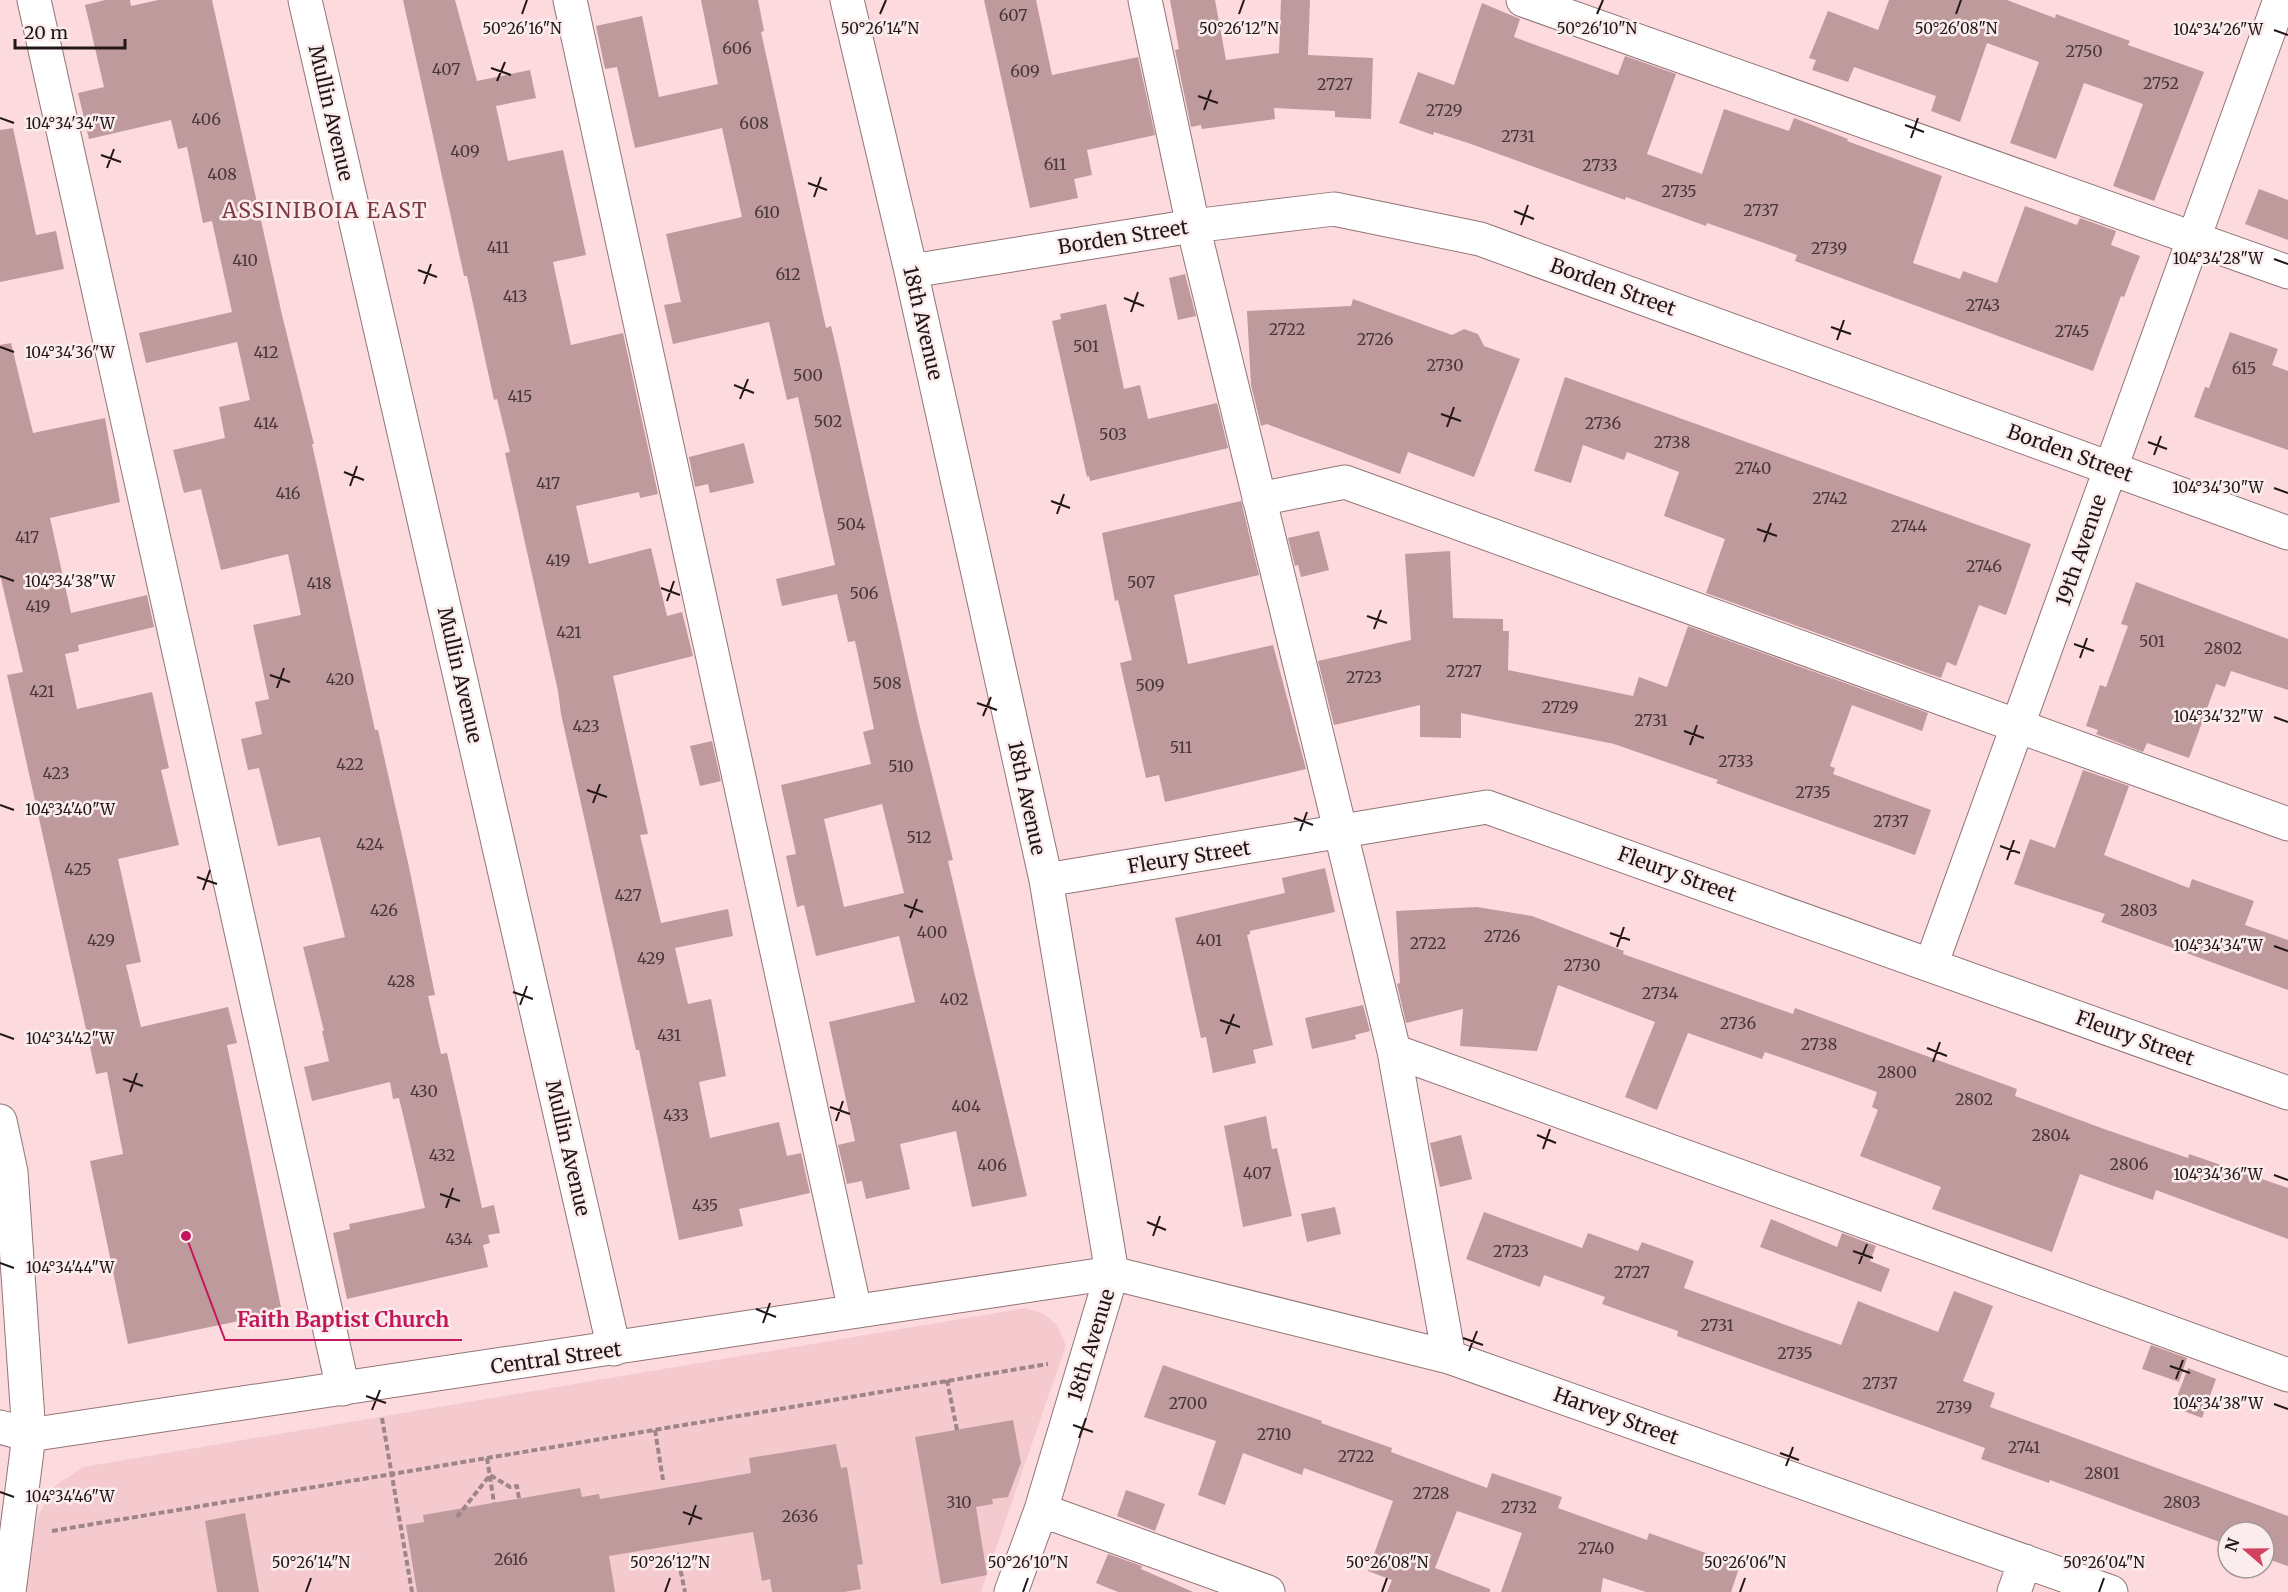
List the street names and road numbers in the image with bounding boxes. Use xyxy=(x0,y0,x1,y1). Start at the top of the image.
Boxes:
street label: Mullin Avenue xyxy=(304,42,359,183)
street label: Borden Street xyxy=(1056,214,1190,259)
street label: Borden Street xyxy=(1547,252,1680,321)
street label: 18th Avenue xyxy=(898,263,949,382)
street label: Borden Street xyxy=(2004,418,2137,487)
street label: 19th Avenue xyxy=(2050,491,2111,609)
street label: Mullin Avenue xyxy=(433,604,488,745)
street label: 18th Avenue xyxy=(1003,738,1052,857)
street label: Fleury Street xyxy=(1126,834,1252,879)
street label: Fleury Street xyxy=(1615,841,1740,907)
street label: Fleury Street xyxy=(2073,1005,2198,1071)
street label: Mullin Avenue xyxy=(541,1077,596,1218)
street label: 18th Avenue xyxy=(1062,1286,1119,1404)
street label: Central Street xyxy=(489,1336,623,1379)
street label: Harvey Street xyxy=(1550,1381,1682,1450)

